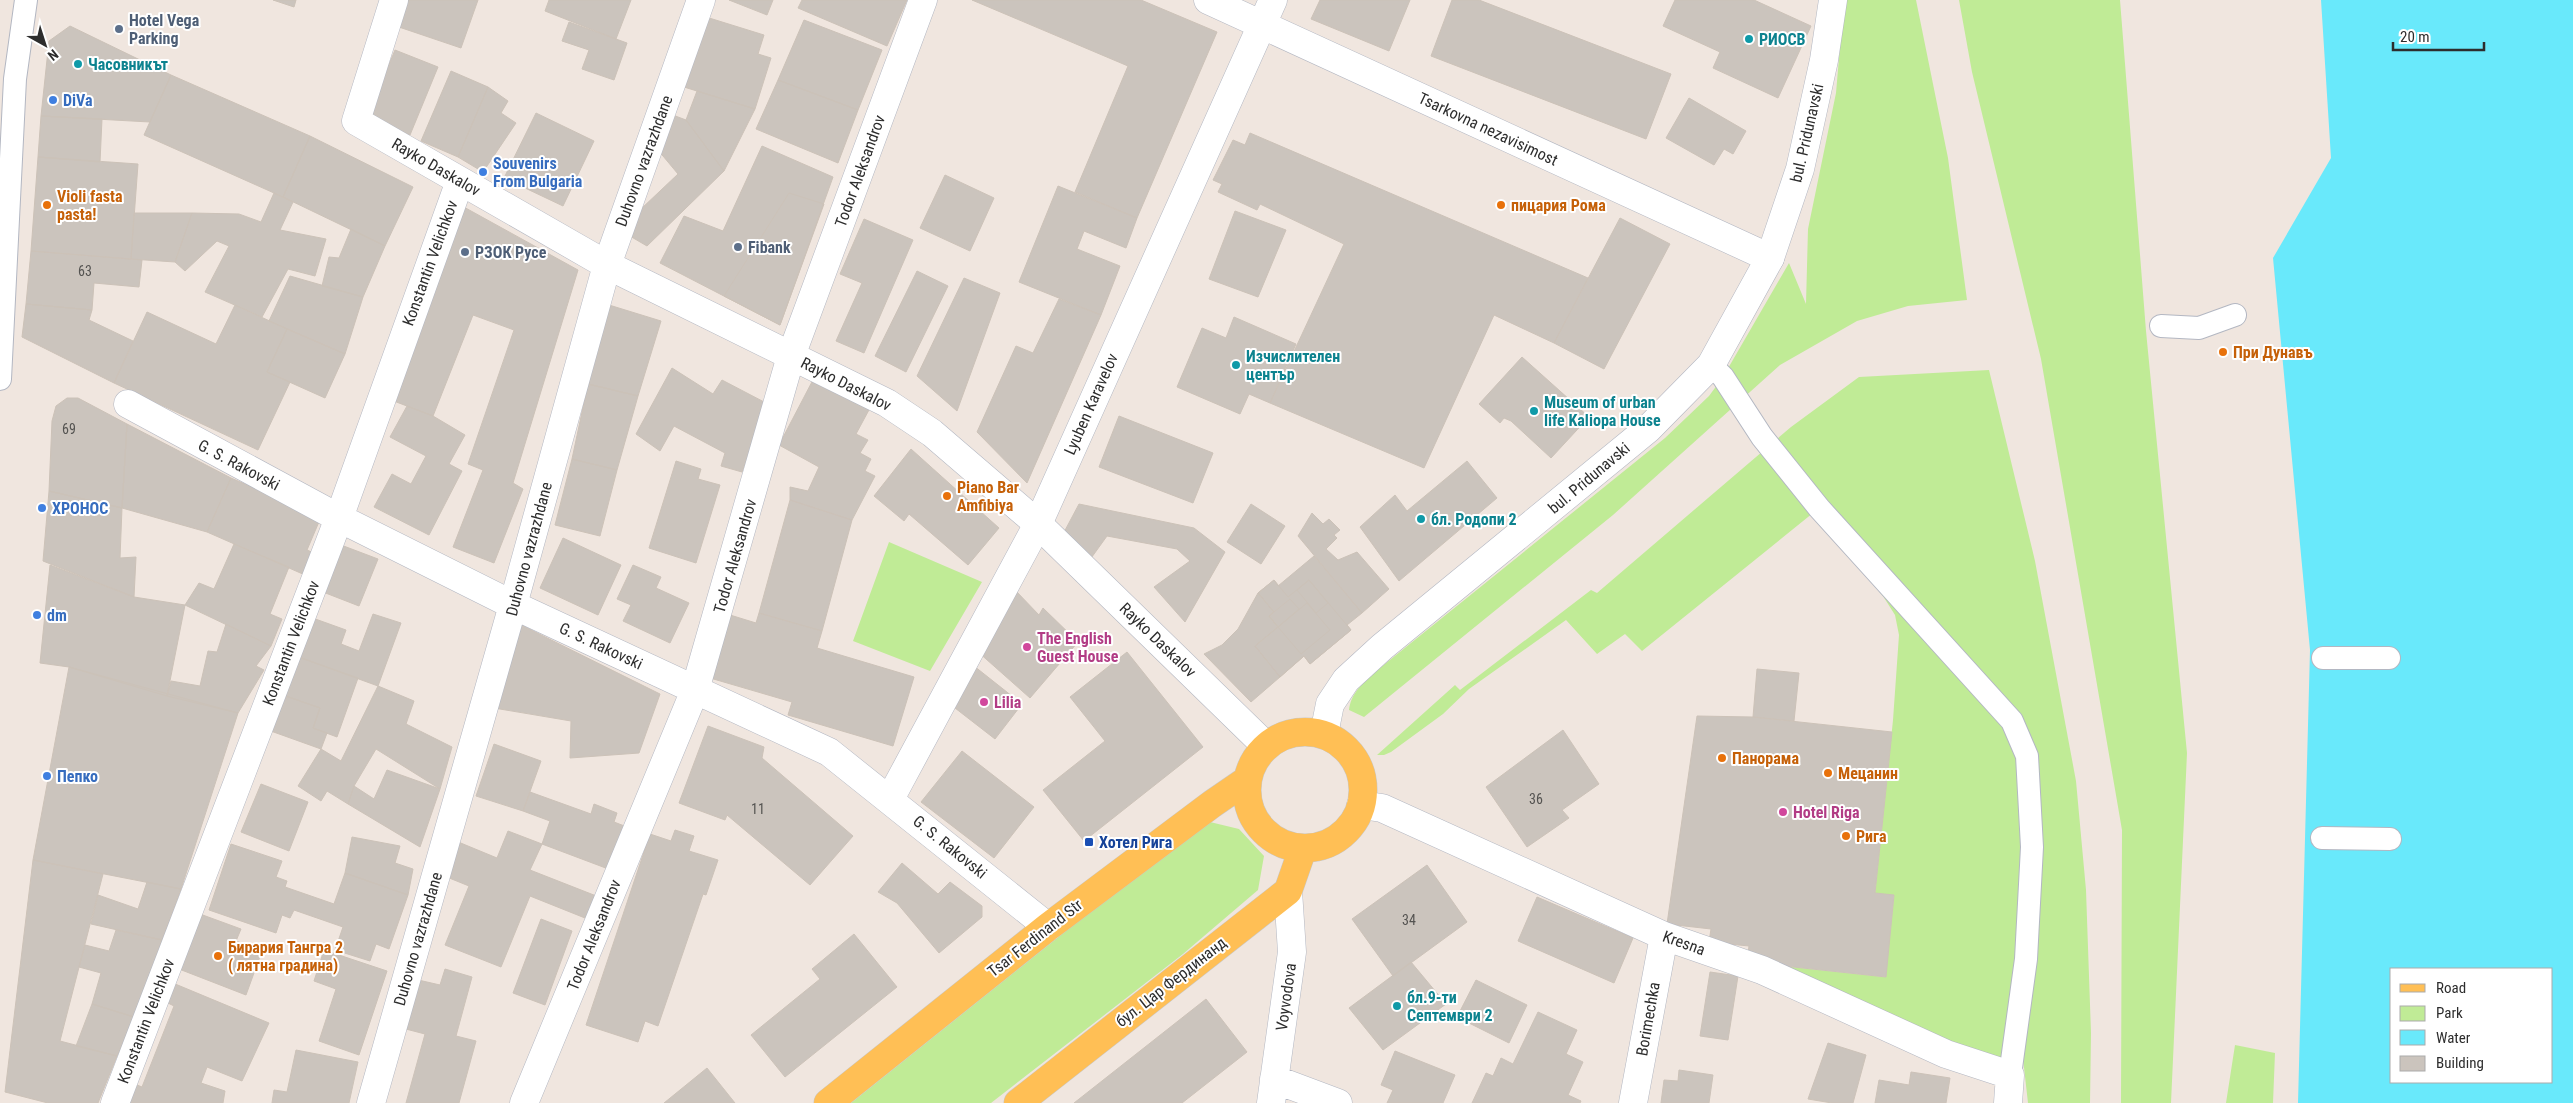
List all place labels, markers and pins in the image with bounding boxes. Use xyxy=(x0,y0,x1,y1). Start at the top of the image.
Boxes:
place label: Hotel Vega Parking xyxy=(129,11,200,48)
marker: Hotel Vega Parking xyxy=(113,23,125,35)
place label: РИОСВ xyxy=(1759,30,1806,49)
marker: РИОСВ xyxy=(1743,33,1755,45)
place label: Часовникът xyxy=(88,55,168,74)
marker: Часовникът xyxy=(72,58,84,70)
place label: DiVa xyxy=(63,91,93,110)
marker: DiVa xyxy=(47,94,59,106)
place label: Souvenirs From Bulgaria xyxy=(493,154,583,191)
marker: Souvenirs From Bulgaria xyxy=(477,166,489,178)
place label: Violi fasta pasta! xyxy=(57,187,123,224)
place label: пицария Рома xyxy=(1511,196,1606,215)
marker: Violi fasta pasta! xyxy=(41,199,53,211)
marker: пицария Рома xyxy=(1495,199,1507,211)
place label: Fibank xyxy=(748,238,791,257)
marker: Fibank xyxy=(732,241,744,253)
place label: РЗОК Русе xyxy=(475,243,547,262)
marker: РЗОК Русе xyxy=(459,246,471,258)
place label: При Дунавъ xyxy=(2233,343,2313,362)
marker: При Дунавъ xyxy=(2217,346,2229,358)
place label: Изчислителен център xyxy=(1246,347,1340,384)
marker: Изчислителен център xyxy=(1230,359,1242,371)
place label: Museum of urban life Kaliopa House xyxy=(1544,393,1661,430)
marker: Museum of urban life Kaliopa House xyxy=(1528,405,1540,417)
place label: Piano Bar Amfibiya xyxy=(957,478,1019,515)
marker: Piano Bar Amfibiya xyxy=(941,490,953,502)
place label: XPOHOC xyxy=(52,499,108,518)
marker: XPOHOC xyxy=(36,502,48,514)
place label: бл. Родопи 2 xyxy=(1431,510,1517,529)
marker: бл. Родопи 2 xyxy=(1415,513,1427,525)
place label: dm xyxy=(47,606,67,625)
marker: dm xyxy=(31,609,43,621)
place label: The English Guest House xyxy=(1037,629,1119,666)
marker: The English Guest House xyxy=(1021,641,1033,653)
place label: Lilia xyxy=(994,693,1022,712)
marker: Lilia xyxy=(978,696,990,708)
place label: Панорама xyxy=(1732,749,1799,768)
marker: Панорама xyxy=(1716,752,1728,764)
place label: Мецанин xyxy=(1838,764,1898,783)
place label: Пепко xyxy=(57,767,98,786)
marker: Мецанин xyxy=(1822,767,1834,779)
marker: Пепко xyxy=(41,770,53,782)
place label: Hotel Riga xyxy=(1793,803,1860,822)
marker: Hotel Riga xyxy=(1777,806,1789,818)
place label: Рига xyxy=(1856,827,1887,846)
marker: Рига xyxy=(1840,830,1852,842)
place label: Хотел Рига xyxy=(1099,833,1173,852)
marker: Хотел Рига xyxy=(1083,836,1095,848)
place label: Бирария Тангра 2 ( лятна градина) xyxy=(228,938,343,975)
marker: Бирария Тангра 2 ( лятна градина) xyxy=(212,950,224,962)
place label: бл.9-ти Септември 2 xyxy=(1407,988,1492,1025)
marker: бл.9-ти Септември 2 xyxy=(1391,1000,1403,1012)

